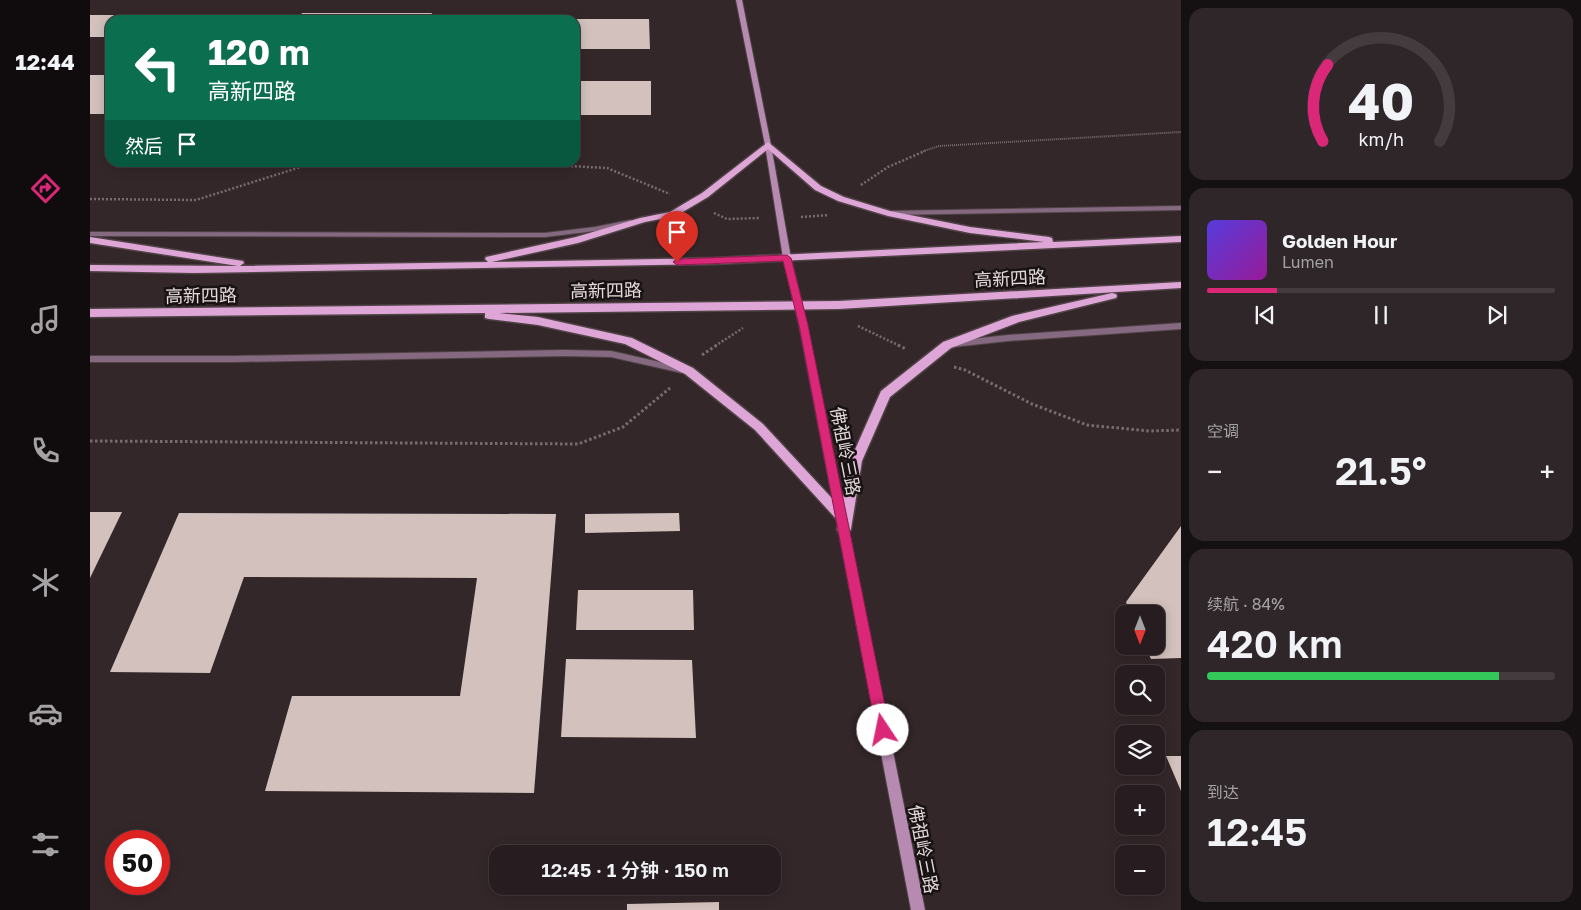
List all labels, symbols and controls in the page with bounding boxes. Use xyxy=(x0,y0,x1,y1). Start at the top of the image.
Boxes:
text: 120 m xyxy=(208,31,310,73)
icon: left xyxy=(125,35,190,100)
text: 12:44 xyxy=(15,48,75,75)
text: 40 xyxy=(1348,69,1414,131)
text: 高新四路 xyxy=(208,77,296,104)
text: km/h xyxy=(1358,128,1404,150)
icon: arrive xyxy=(173,130,201,158)
text: 然后 xyxy=(125,134,163,157)
icon: directions xyxy=(28,171,63,206)
pin xyxy=(656,211,698,262)
icon: arrive xyxy=(663,218,691,246)
text: Golden Hour xyxy=(1282,229,1397,252)
text: Lumen xyxy=(1282,252,1334,272)
street label: 高新四路 xyxy=(973,265,1047,291)
street label: 高新四路 xyxy=(570,278,642,302)
street label: 高新四路 xyxy=(165,283,237,307)
icon: previous xyxy=(1251,301,1279,329)
icon: pause xyxy=(1367,301,1395,329)
icon: next xyxy=(1483,301,1511,329)
icon: music xyxy=(28,302,63,337)
street label: 佛祖岭三路 xyxy=(827,405,865,497)
text: 空调 xyxy=(1207,421,1239,441)
icon: phone xyxy=(28,433,63,468)
text: 21.5° xyxy=(1335,448,1427,493)
text: − xyxy=(1207,455,1222,488)
text: + xyxy=(1540,455,1555,488)
icon: climate xyxy=(28,565,63,600)
text: 续航 · 84% xyxy=(1207,594,1285,614)
north arrow xyxy=(1115,605,1165,655)
map controls xyxy=(1115,605,1165,895)
text: 420 km xyxy=(1207,621,1343,666)
button: search xyxy=(1115,665,1165,715)
icon: car xyxy=(28,696,63,731)
position arrow xyxy=(856,703,908,755)
button: layers xyxy=(1115,725,1165,775)
text: 到达 xyxy=(1207,782,1239,802)
button: + xyxy=(1115,785,1165,835)
street label: 佛祖岭三路 xyxy=(905,803,943,895)
text: 12:45 xyxy=(1207,809,1307,854)
icon: filters xyxy=(28,827,63,862)
speed limit sign: 50 xyxy=(105,830,170,895)
button: − xyxy=(1115,845,1165,895)
text: 12:45 · 1 分钟 · 150 m xyxy=(541,858,729,881)

